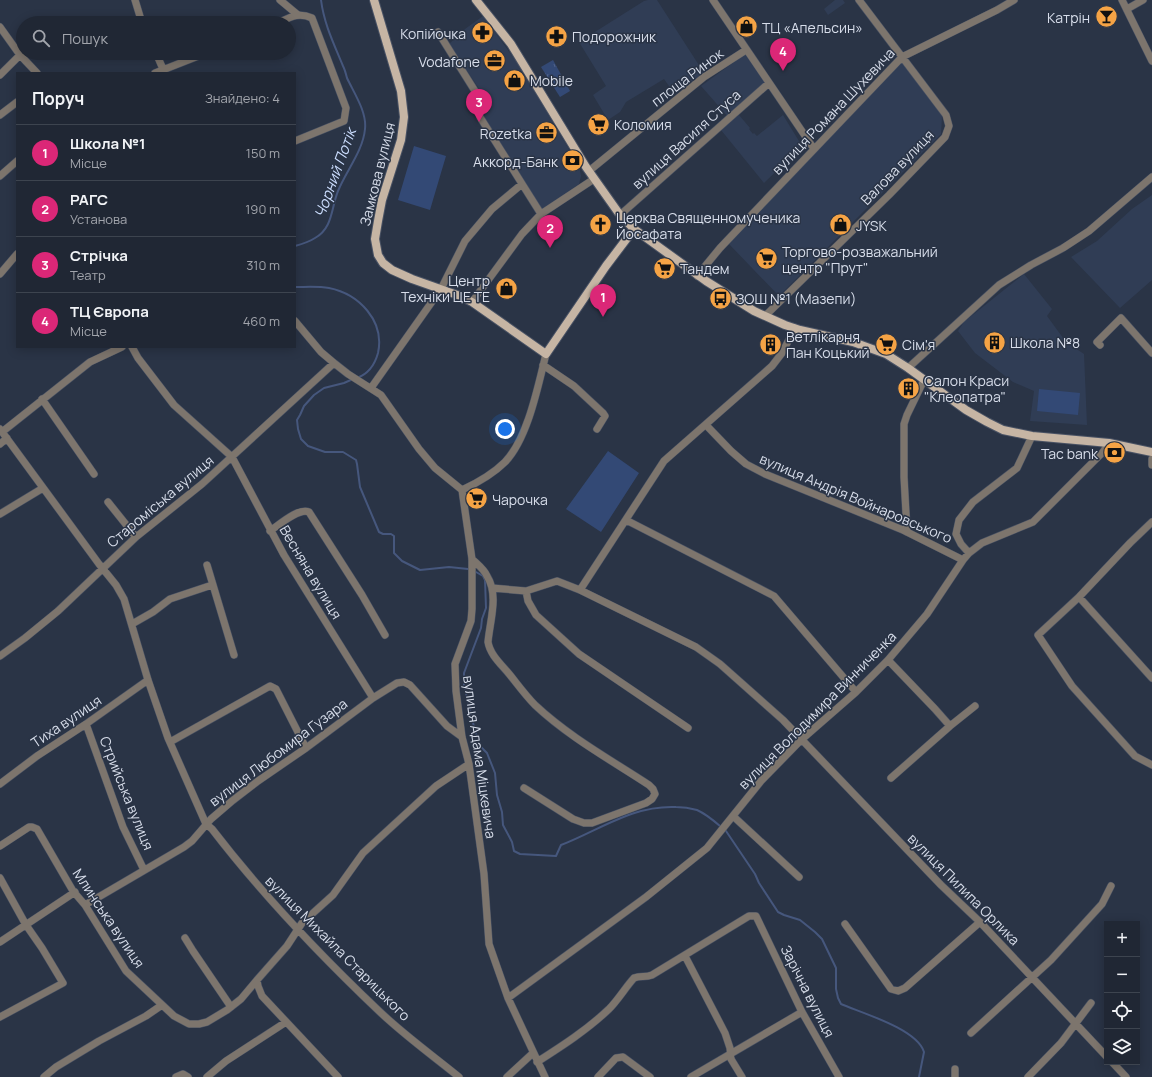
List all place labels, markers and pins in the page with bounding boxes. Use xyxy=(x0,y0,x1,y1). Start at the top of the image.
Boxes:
bar icon: Катрін xyxy=(1093,4,1119,30)
place label: Катрін xyxy=(1047,8,1090,27)
shop icon: ТЦ «Апельсин» xyxy=(734,14,760,40)
place label: ТЦ «Апельсин» xyxy=(762,18,863,37)
pharmacy icon: Копійочка xyxy=(469,20,495,46)
pharmacy icon: Подорожник xyxy=(543,23,569,49)
place label: Копійочка xyxy=(400,24,466,43)
place label: Подорожник xyxy=(572,27,657,46)
pin: 4 xyxy=(770,38,796,71)
office icon: Vodafone xyxy=(482,48,508,74)
place label: Vodafone xyxy=(419,52,480,71)
shop icon: Mobile xyxy=(501,67,527,93)
place label: Mobile xyxy=(530,71,573,90)
pin: 3 xyxy=(466,89,492,122)
supermarket icon: Коломия xyxy=(586,111,612,137)
place label: Коломия xyxy=(614,115,672,134)
office icon: Rozetka xyxy=(534,120,560,146)
place label: Rozetka xyxy=(480,124,532,143)
bank icon: Аккорд-Банк xyxy=(560,148,586,174)
place label: Аккорд-Банк xyxy=(473,152,559,171)
place label: Церква Священномученика Йосафата xyxy=(616,208,800,243)
church icon: Церква Священномученика Йосафата xyxy=(587,212,613,238)
shop icon: JYSK xyxy=(828,212,854,238)
pin: 2 xyxy=(537,215,563,248)
place label: JYSK xyxy=(856,216,887,235)
place label: Торгово-розважальний центр "Прут" xyxy=(782,242,938,277)
supermarket icon: Торгово-розважальний центр "Прут" xyxy=(754,246,780,272)
supermarket icon: Тандем xyxy=(651,255,677,281)
place label: Тандем xyxy=(680,259,729,278)
place label: Центр Техніки ЦЕ ТЕ xyxy=(401,271,490,306)
shop icon: Центр Техніки ЦЕ ТЕ xyxy=(493,275,519,301)
pin: 1 xyxy=(590,284,616,317)
bus stop icon: ЗОШ №1 (Мазепи) xyxy=(708,285,734,311)
place label: ЗОШ №1 (Мазепи) xyxy=(736,289,856,308)
place label: Ветлікарня Пан Коцький xyxy=(786,327,870,362)
building icon: Школа №8 xyxy=(982,329,1008,355)
building icon: Ветлікарня Пан Коцький xyxy=(758,331,784,357)
supermarket icon: Сім'я xyxy=(874,331,900,357)
place label: Школа №8 xyxy=(1010,333,1080,352)
place label: Сім'я xyxy=(902,335,935,354)
place label: Салон Краси "Клеопатра" xyxy=(924,371,1009,406)
building icon: Салон Краси "Клеопатра" xyxy=(895,375,921,401)
bank icon: Tac bank xyxy=(1101,440,1127,466)
place label: Tac bank xyxy=(1041,444,1099,463)
supermarket icon: Чарочка xyxy=(464,486,490,512)
place label: Чарочка xyxy=(492,490,548,509)

